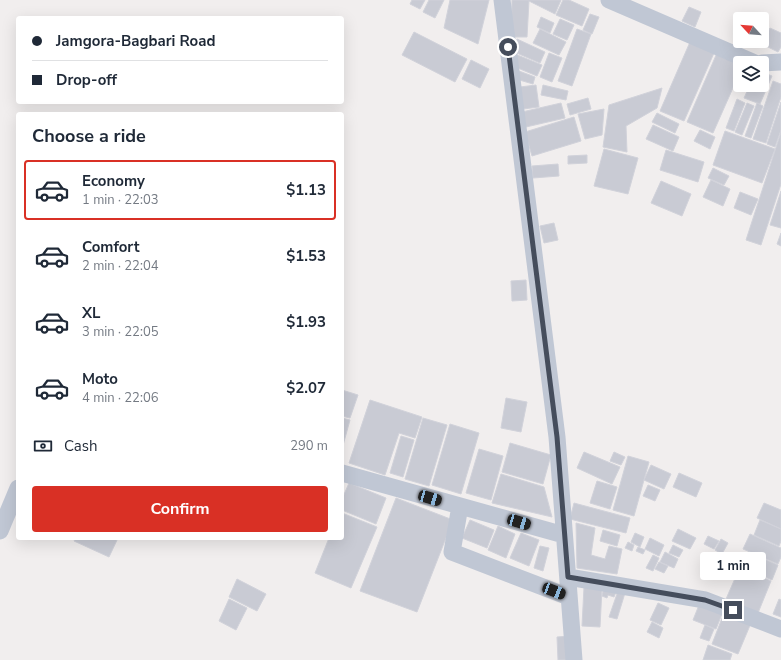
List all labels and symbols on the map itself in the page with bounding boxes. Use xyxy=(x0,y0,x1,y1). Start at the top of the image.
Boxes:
north arrow xyxy=(733,12,769,48)
route start xyxy=(499,38,517,56)
car xyxy=(417,489,443,507)
car xyxy=(506,513,532,531)
callout: 1 min xyxy=(700,552,766,580)
car xyxy=(541,581,567,601)
route end xyxy=(724,601,742,619)

